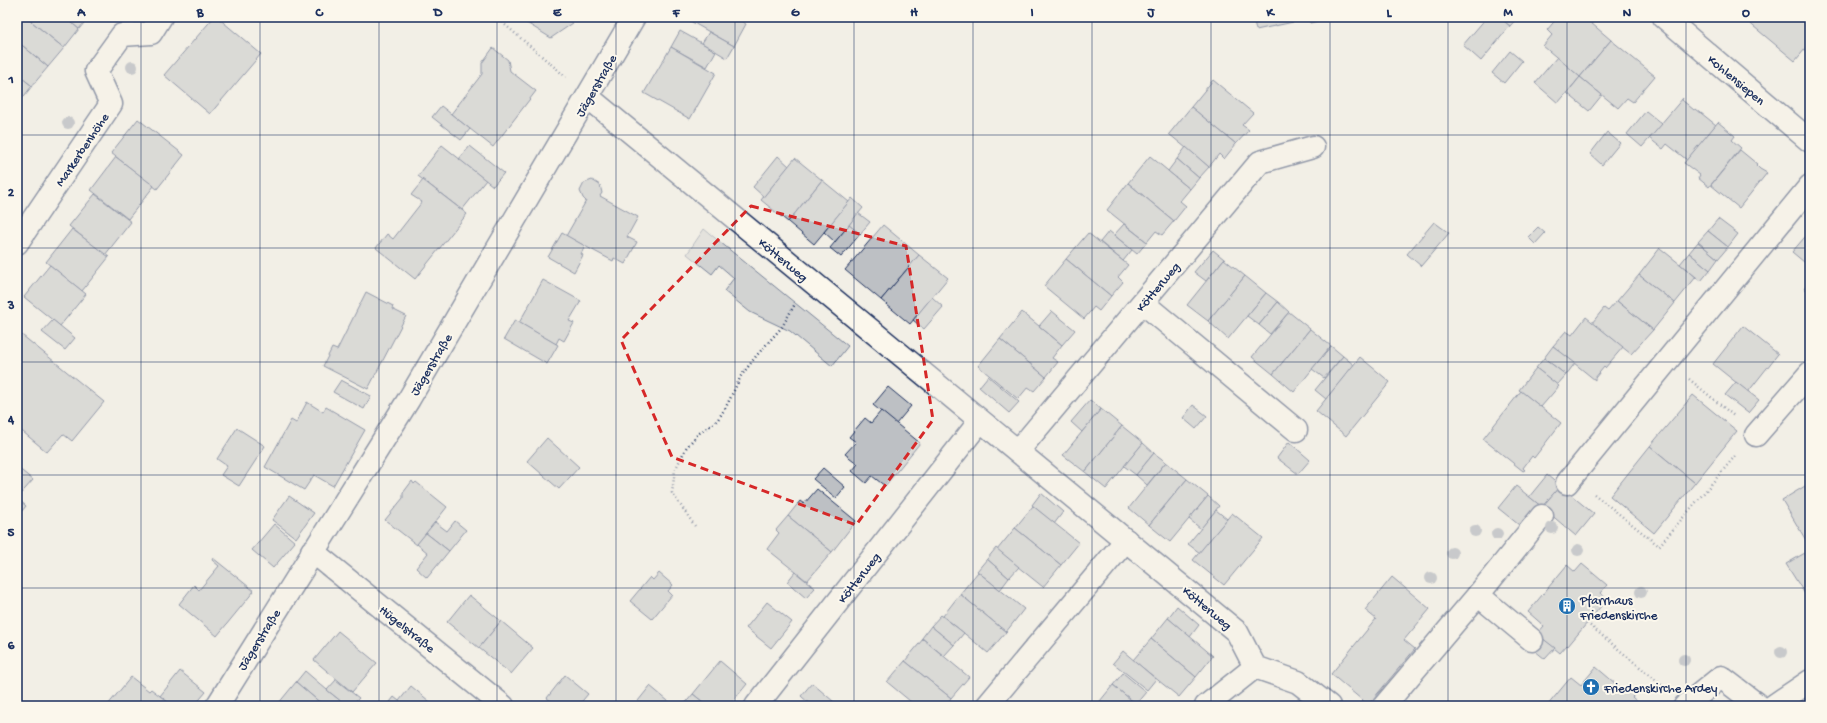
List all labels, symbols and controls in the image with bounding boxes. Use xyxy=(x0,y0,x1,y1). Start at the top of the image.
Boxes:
text: A xyxy=(76,6,86,21)
text: B xyxy=(196,6,205,21)
text: C xyxy=(314,6,324,21)
text: D xyxy=(433,6,443,21)
text: E xyxy=(553,6,562,21)
text: F xyxy=(672,6,681,21)
text: G xyxy=(791,6,800,21)
text: H xyxy=(910,6,918,21)
text: I xyxy=(1030,6,1034,21)
text: J xyxy=(1147,6,1156,21)
text: K xyxy=(1265,6,1275,21)
text: L xyxy=(1387,6,1393,21)
text: M xyxy=(1503,6,1513,21)
text: N xyxy=(1623,6,1632,21)
text: O xyxy=(1742,6,1750,21)
street label: Jägerstraße xyxy=(573,52,621,120)
street label: Kohlensiepen xyxy=(1704,53,1768,110)
text: 1 xyxy=(7,73,14,88)
street label: Markerbenhöhe xyxy=(53,111,113,190)
text: 2 xyxy=(8,186,15,201)
street label: Kötterweg xyxy=(755,236,810,286)
street label: Kötterweg xyxy=(1134,260,1184,315)
text: 3 xyxy=(7,299,15,314)
street label: Jägerstraße xyxy=(408,331,457,399)
text: 4 xyxy=(7,413,15,428)
text: 5 xyxy=(8,526,15,541)
street label: Kötterweg xyxy=(836,550,884,607)
street label: Kötterweg xyxy=(1179,584,1234,634)
place label: Pfarrhaus Friedenskirche xyxy=(1579,594,1658,624)
building icon: Pfarrhaus Friedenskirche xyxy=(1557,596,1577,616)
street label: Hügelstraße xyxy=(376,603,437,657)
street label: Jägerstraße xyxy=(235,607,285,674)
text: 6 xyxy=(8,639,15,654)
church icon: Friedenskirche Ardey xyxy=(1581,677,1601,697)
place label: Friedenskirche Ardey xyxy=(1603,682,1718,697)

